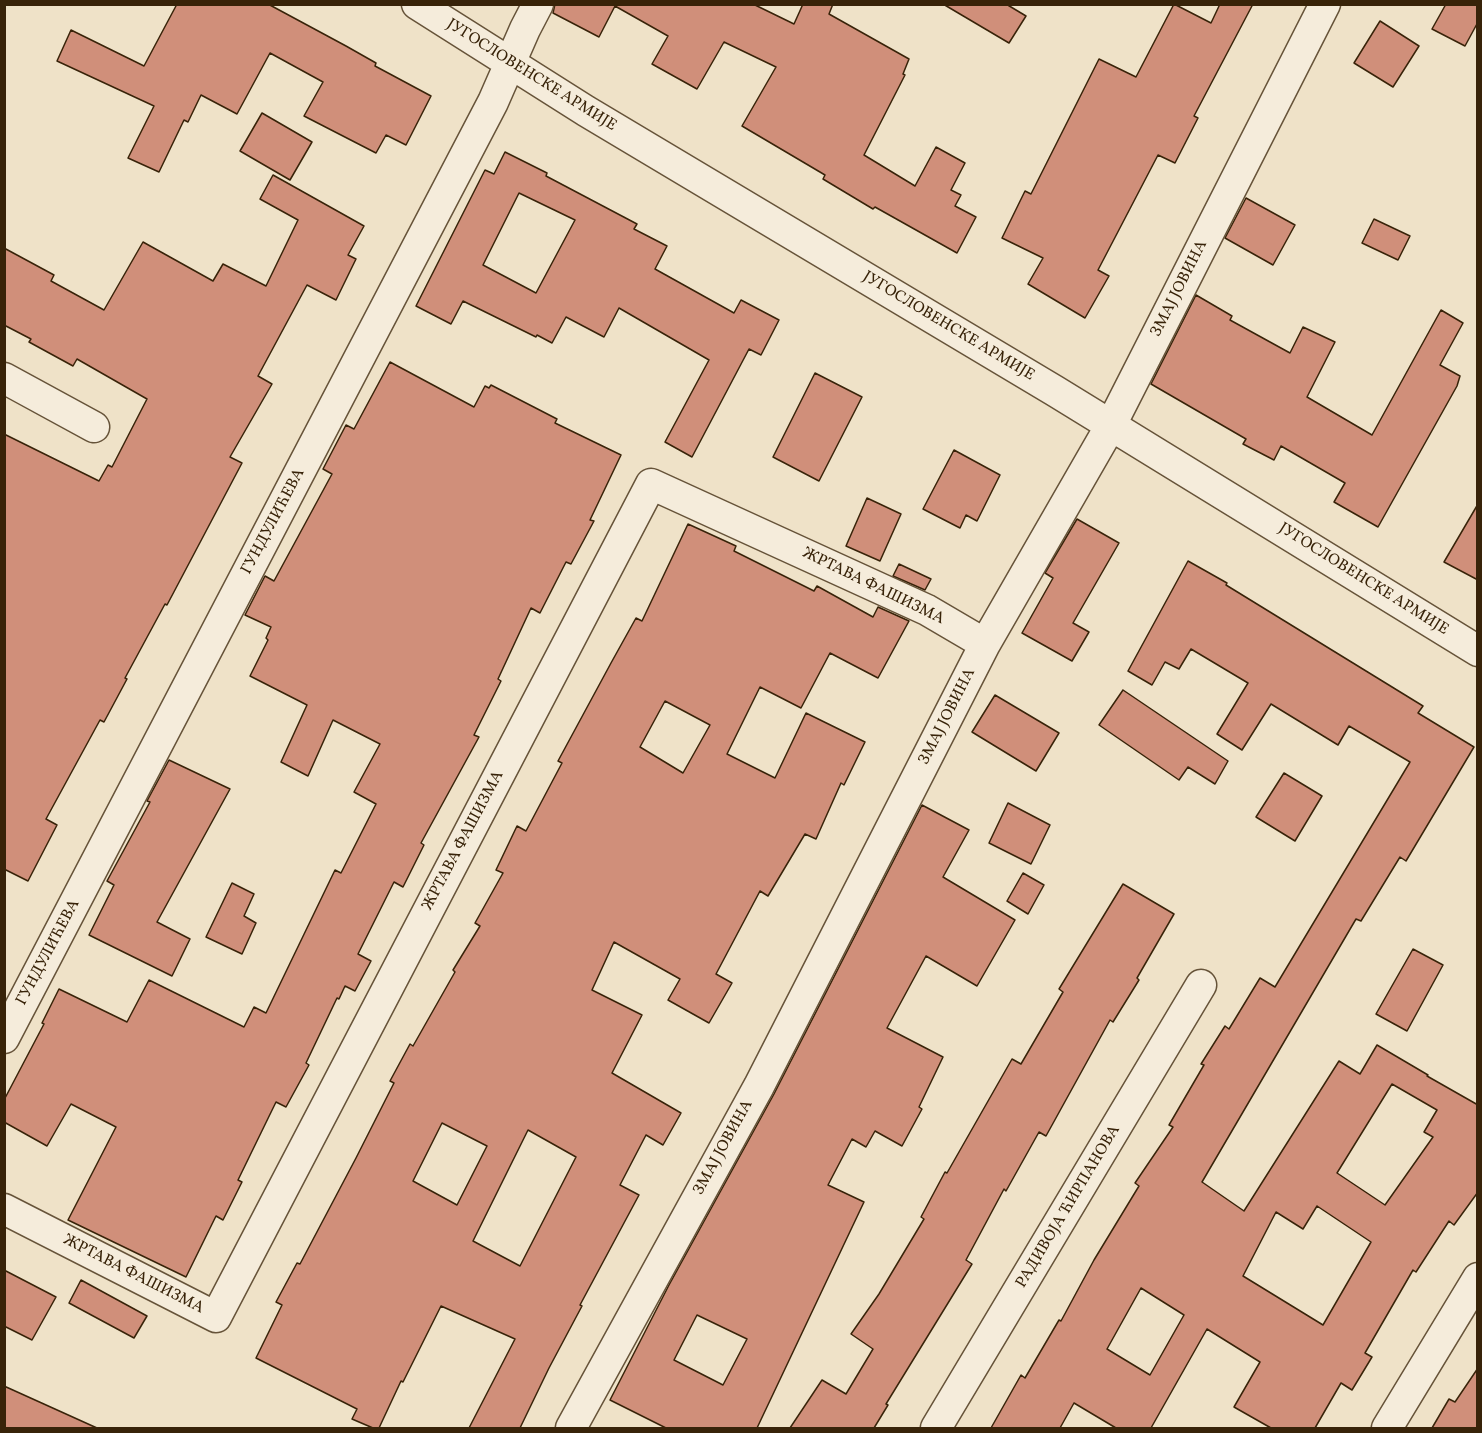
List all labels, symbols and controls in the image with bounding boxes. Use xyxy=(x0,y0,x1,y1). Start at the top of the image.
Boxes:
street label: ЈУГОСЛОВЕНСКЕ АРМИЈЕ xyxy=(442,16,620,136)
street label: ЗМАЈ ЈОВИНА xyxy=(1147,237,1213,341)
street label: ЈУГОСЛОВЕНСКЕ АРМИЈЕ xyxy=(859,268,1037,386)
street label: ГУНДУЛИЋЕВА xyxy=(238,466,310,578)
street label: ЈУГОСЛОВЕНСКЕ АРМИЈЕ xyxy=(1274,520,1452,640)
street label: ЖРТАВА ФАШИЗМА xyxy=(799,544,947,630)
street label: ЗМАЈ ЈОВИНА xyxy=(915,665,981,769)
street label: ЖРТАВА ФАШИЗМА xyxy=(419,768,509,914)
street label: ГУНДУЛИЋЕВА xyxy=(13,897,85,1009)
street label: ЗМАЈ ЈОВИНА xyxy=(690,1097,758,1199)
street label: РАДИВОЈА ЋИРПАНОВА xyxy=(1013,1122,1125,1292)
street label: ЖРТАВА ФАШИЗМА xyxy=(59,1231,207,1319)

